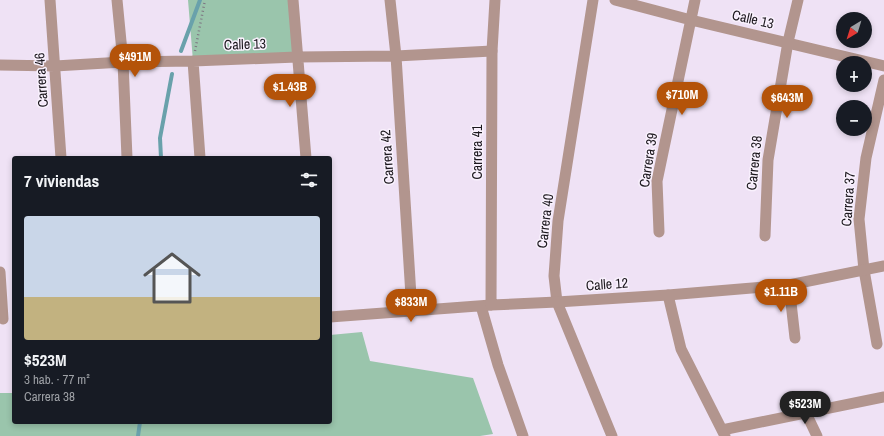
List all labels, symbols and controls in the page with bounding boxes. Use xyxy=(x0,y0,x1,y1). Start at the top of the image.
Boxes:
street label: Calle 13 xyxy=(730,5,776,33)
north arrow xyxy=(836,12,872,48)
map controls xyxy=(836,12,872,136)
street label: Calle 13 xyxy=(224,34,266,54)
pin: $491M xyxy=(107,44,163,78)
text: $491M xyxy=(119,48,151,65)
street label: Carrera 46 xyxy=(30,52,52,108)
button: + xyxy=(836,56,872,92)
pin: $1.43B xyxy=(257,74,323,108)
text: $1.43B xyxy=(273,78,307,95)
pin: $710M xyxy=(654,82,710,116)
pin: $643M xyxy=(759,85,815,119)
text: $710M xyxy=(666,86,698,103)
text: $643M xyxy=(771,89,803,106)
button: − xyxy=(836,100,872,136)
street label: Carrera 41 xyxy=(468,124,486,179)
street label: Carrera 42 xyxy=(376,129,398,185)
street label: Carrera 39 xyxy=(635,131,661,189)
street label: Carrera 38 xyxy=(742,135,766,191)
text: 7 viviendas xyxy=(24,169,99,192)
icon: filters xyxy=(298,169,320,191)
street label: Carrera 37 xyxy=(837,171,859,227)
street label: Carrera 40 xyxy=(533,193,557,249)
icon: home xyxy=(136,242,208,314)
street label: Calle 12 xyxy=(585,274,629,294)
pin: $1.11B xyxy=(748,279,814,313)
text: $1.11B xyxy=(764,283,798,300)
pin: $833M xyxy=(383,289,439,323)
text: $833M xyxy=(395,293,427,310)
text: $523M xyxy=(24,348,67,371)
text: 3 hab. · 77 m² xyxy=(24,371,90,388)
text: Carrera 38 xyxy=(24,388,75,405)
pin: $523M xyxy=(777,391,833,425)
text: $523M xyxy=(789,395,821,412)

